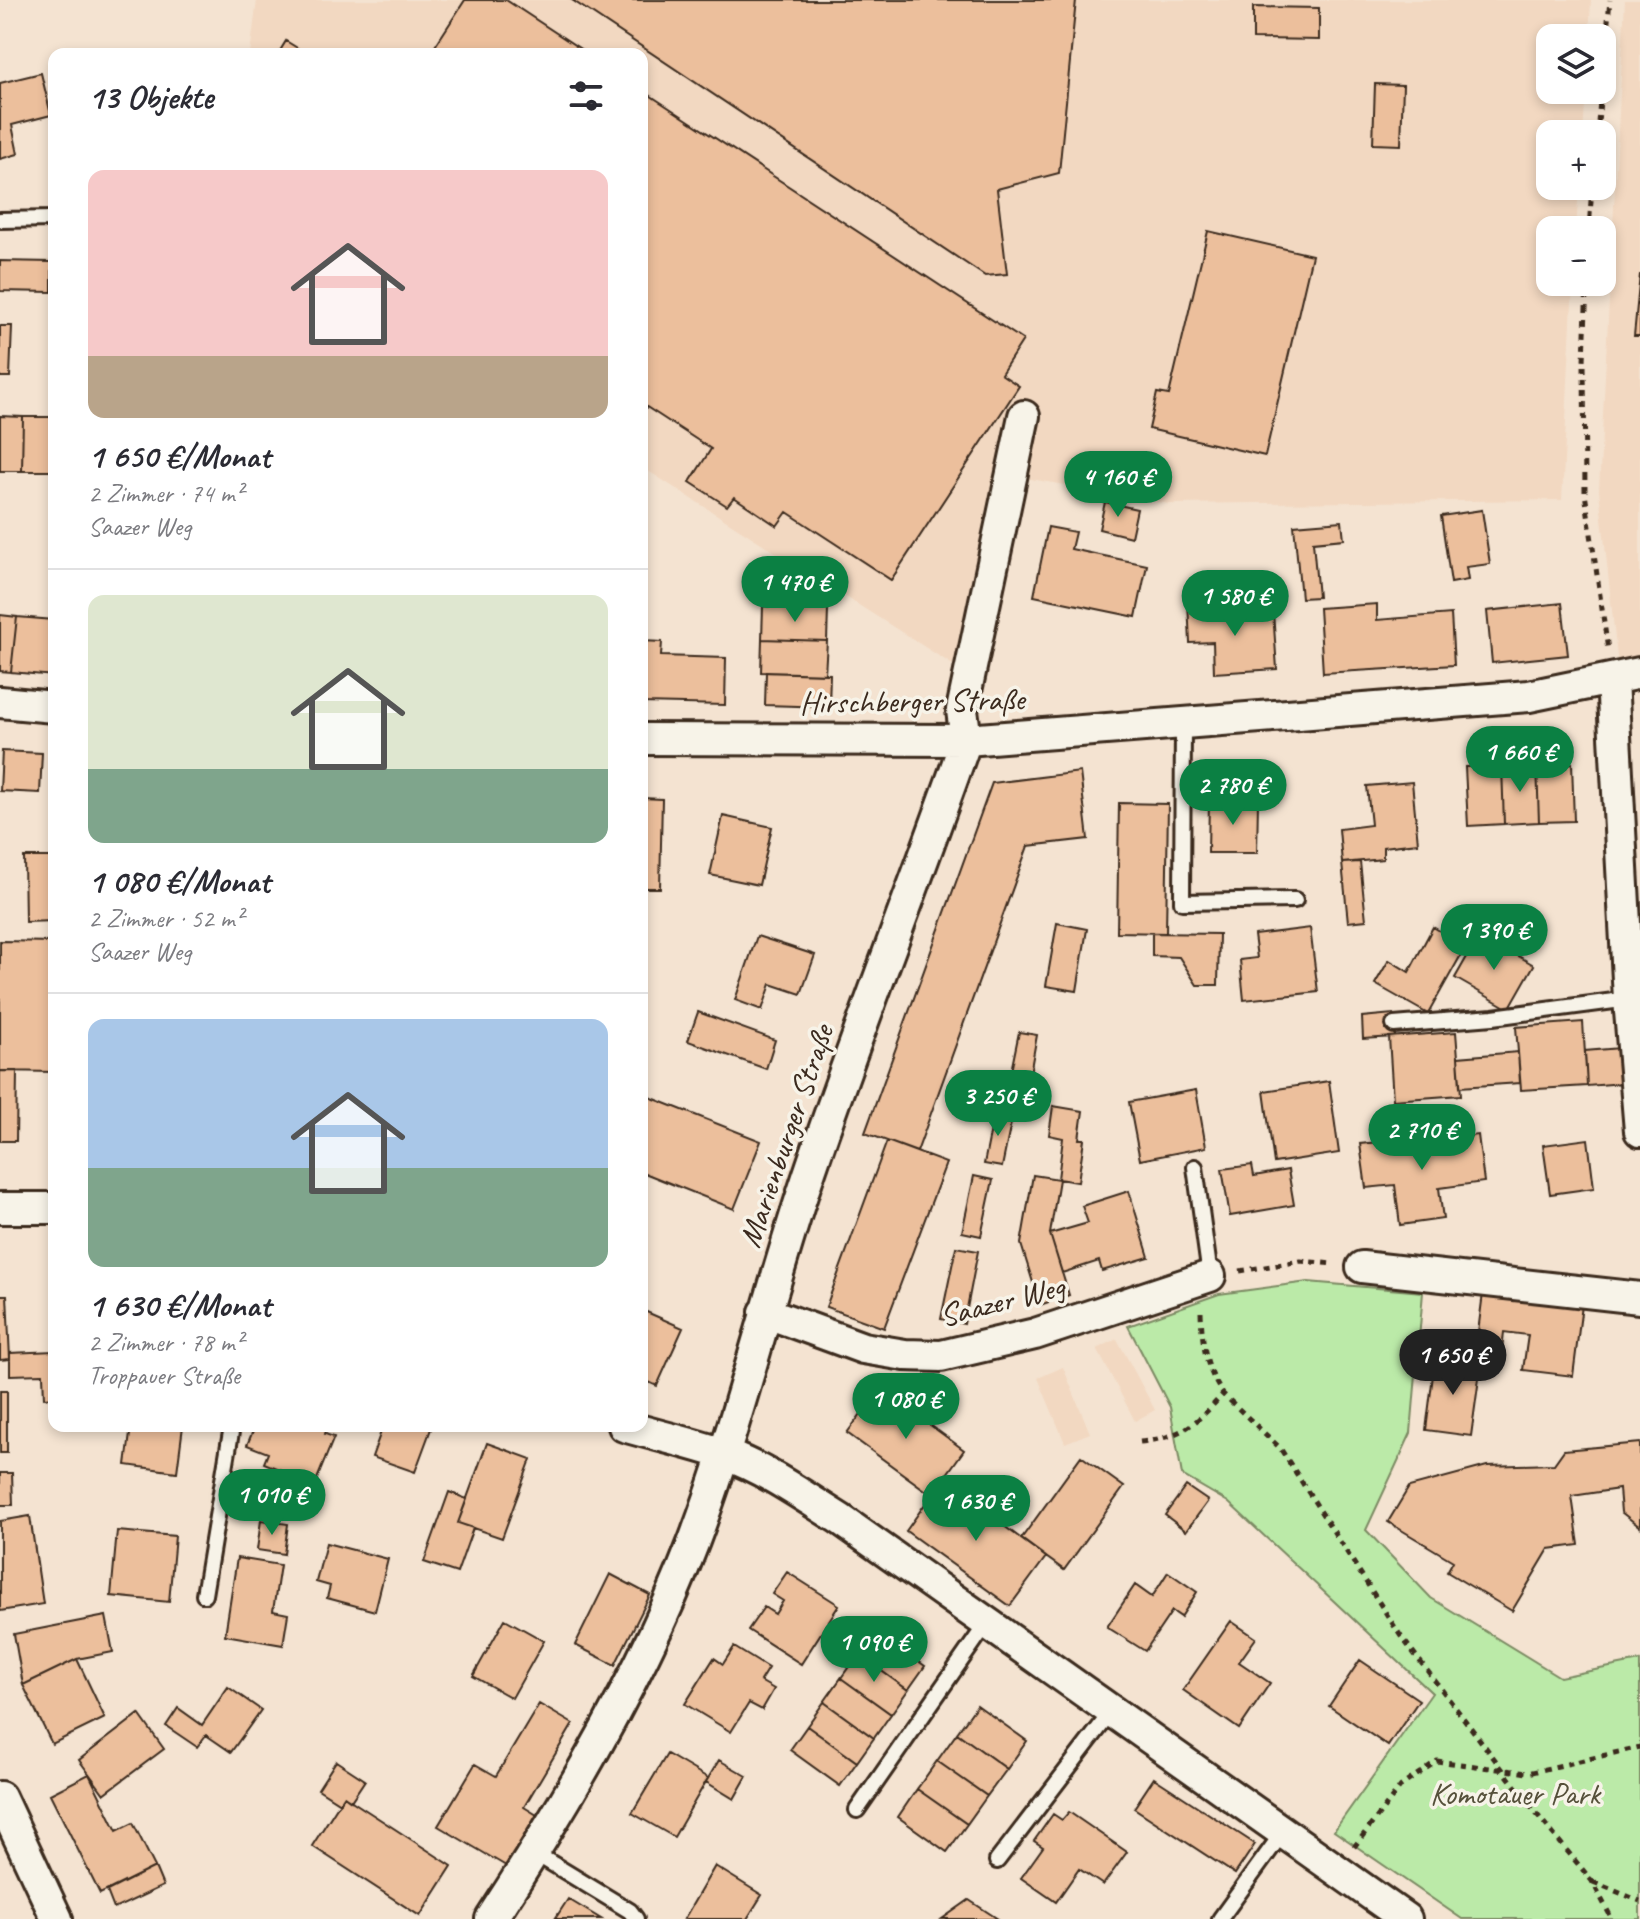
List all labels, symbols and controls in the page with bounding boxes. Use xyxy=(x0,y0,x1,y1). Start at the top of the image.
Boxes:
map controls xyxy=(1536,24,1616,296)
button: layers xyxy=(1536,24,1616,104)
icon: filters xyxy=(564,74,608,118)
text: 13 Objekte xyxy=(88,75,213,118)
button: + xyxy=(1536,120,1616,200)
button: − xyxy=(1536,216,1616,296)
icon: home xyxy=(276,222,420,366)
text: 1 650 €/Monat xyxy=(88,434,270,477)
pin: 4 160 € xyxy=(1044,451,1192,519)
text: 4 160 € xyxy=(1082,460,1154,493)
text: 2 Zimmer · 74 m² xyxy=(88,477,243,510)
text: Saazer Weg xyxy=(88,510,191,543)
pin: 1 470 € xyxy=(721,556,869,624)
text: 1 470 € xyxy=(760,565,830,598)
pin: 1 580 € xyxy=(1161,570,1309,638)
text: 1 580 € xyxy=(1200,579,1270,612)
icon: home xyxy=(276,647,420,791)
street label: Hirschberger Straße xyxy=(799,678,1027,723)
pin: 1 660 € xyxy=(1446,726,1594,794)
text: 1 660 € xyxy=(1484,735,1556,768)
pin: 2 780 € xyxy=(1159,759,1307,827)
text: 2 780 € xyxy=(1198,768,1268,801)
text: 1 080 €/Monat xyxy=(88,859,270,902)
text: 2 Zimmer · 52 m² xyxy=(88,902,243,935)
pin: 1 390 € xyxy=(1420,904,1568,972)
text: 1 390 € xyxy=(1459,913,1529,946)
text: Saazer Weg xyxy=(88,935,191,968)
street label: Marienburger Straße xyxy=(729,1017,844,1252)
pin: 3 250 € xyxy=(924,1070,1072,1138)
icon: home xyxy=(276,1071,420,1215)
text: 3 250 € xyxy=(963,1079,1033,1112)
pin: 2 710 € xyxy=(1348,1104,1496,1172)
text: 2 710 € xyxy=(1387,1113,1457,1146)
street label: Saazer Weg xyxy=(935,1265,1070,1336)
text: 1 630 €/Monat xyxy=(88,1283,271,1326)
text: 2 Zimmer · 78 m² xyxy=(88,1326,243,1359)
pin: 1 650 € xyxy=(1379,1329,1527,1397)
text: 1 650 € xyxy=(1417,1338,1489,1371)
text: Troppauer Straße xyxy=(88,1359,240,1392)
pin: 1 080 € xyxy=(832,1373,980,1441)
text: 1 080 € xyxy=(870,1382,942,1415)
pin: 1 010 € xyxy=(198,1469,346,1537)
pin: 1 630 € xyxy=(902,1475,1050,1543)
text: 1 010 € xyxy=(236,1478,308,1511)
text: 1 630 € xyxy=(940,1484,1012,1517)
pin: 1 090 € xyxy=(800,1616,948,1684)
text: 1 090 € xyxy=(839,1625,909,1658)
park label: Komotauer Park xyxy=(1430,1773,1602,1814)

